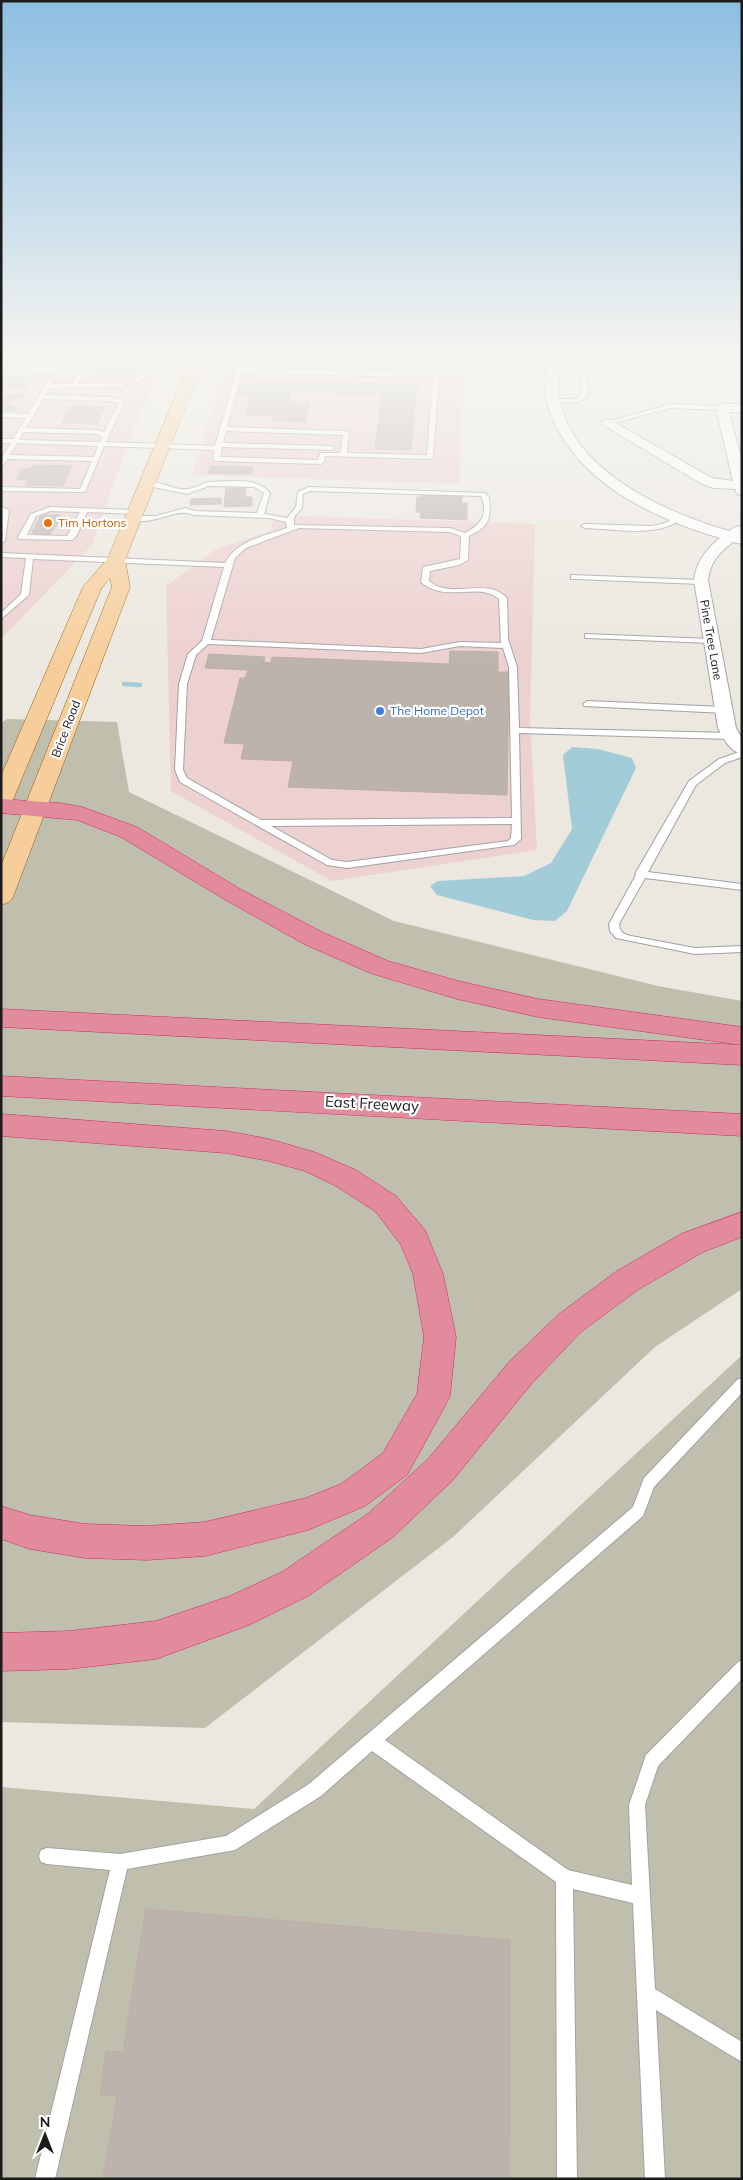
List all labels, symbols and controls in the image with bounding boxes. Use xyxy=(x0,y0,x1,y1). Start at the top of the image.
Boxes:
place label: Tim Hortons xyxy=(58,515,127,530)
marker: Tim Hortons xyxy=(42,517,54,529)
street label: Pine Tree Lane xyxy=(697,598,726,681)
street label: Brice Road xyxy=(48,698,83,760)
place label: The Home Depot xyxy=(390,703,484,718)
marker: The Home Depot xyxy=(374,705,386,717)
street label: East Freeway xyxy=(325,1092,419,1115)
north arrow xyxy=(20,2110,70,2160)
text: N xyxy=(40,2113,50,2131)

